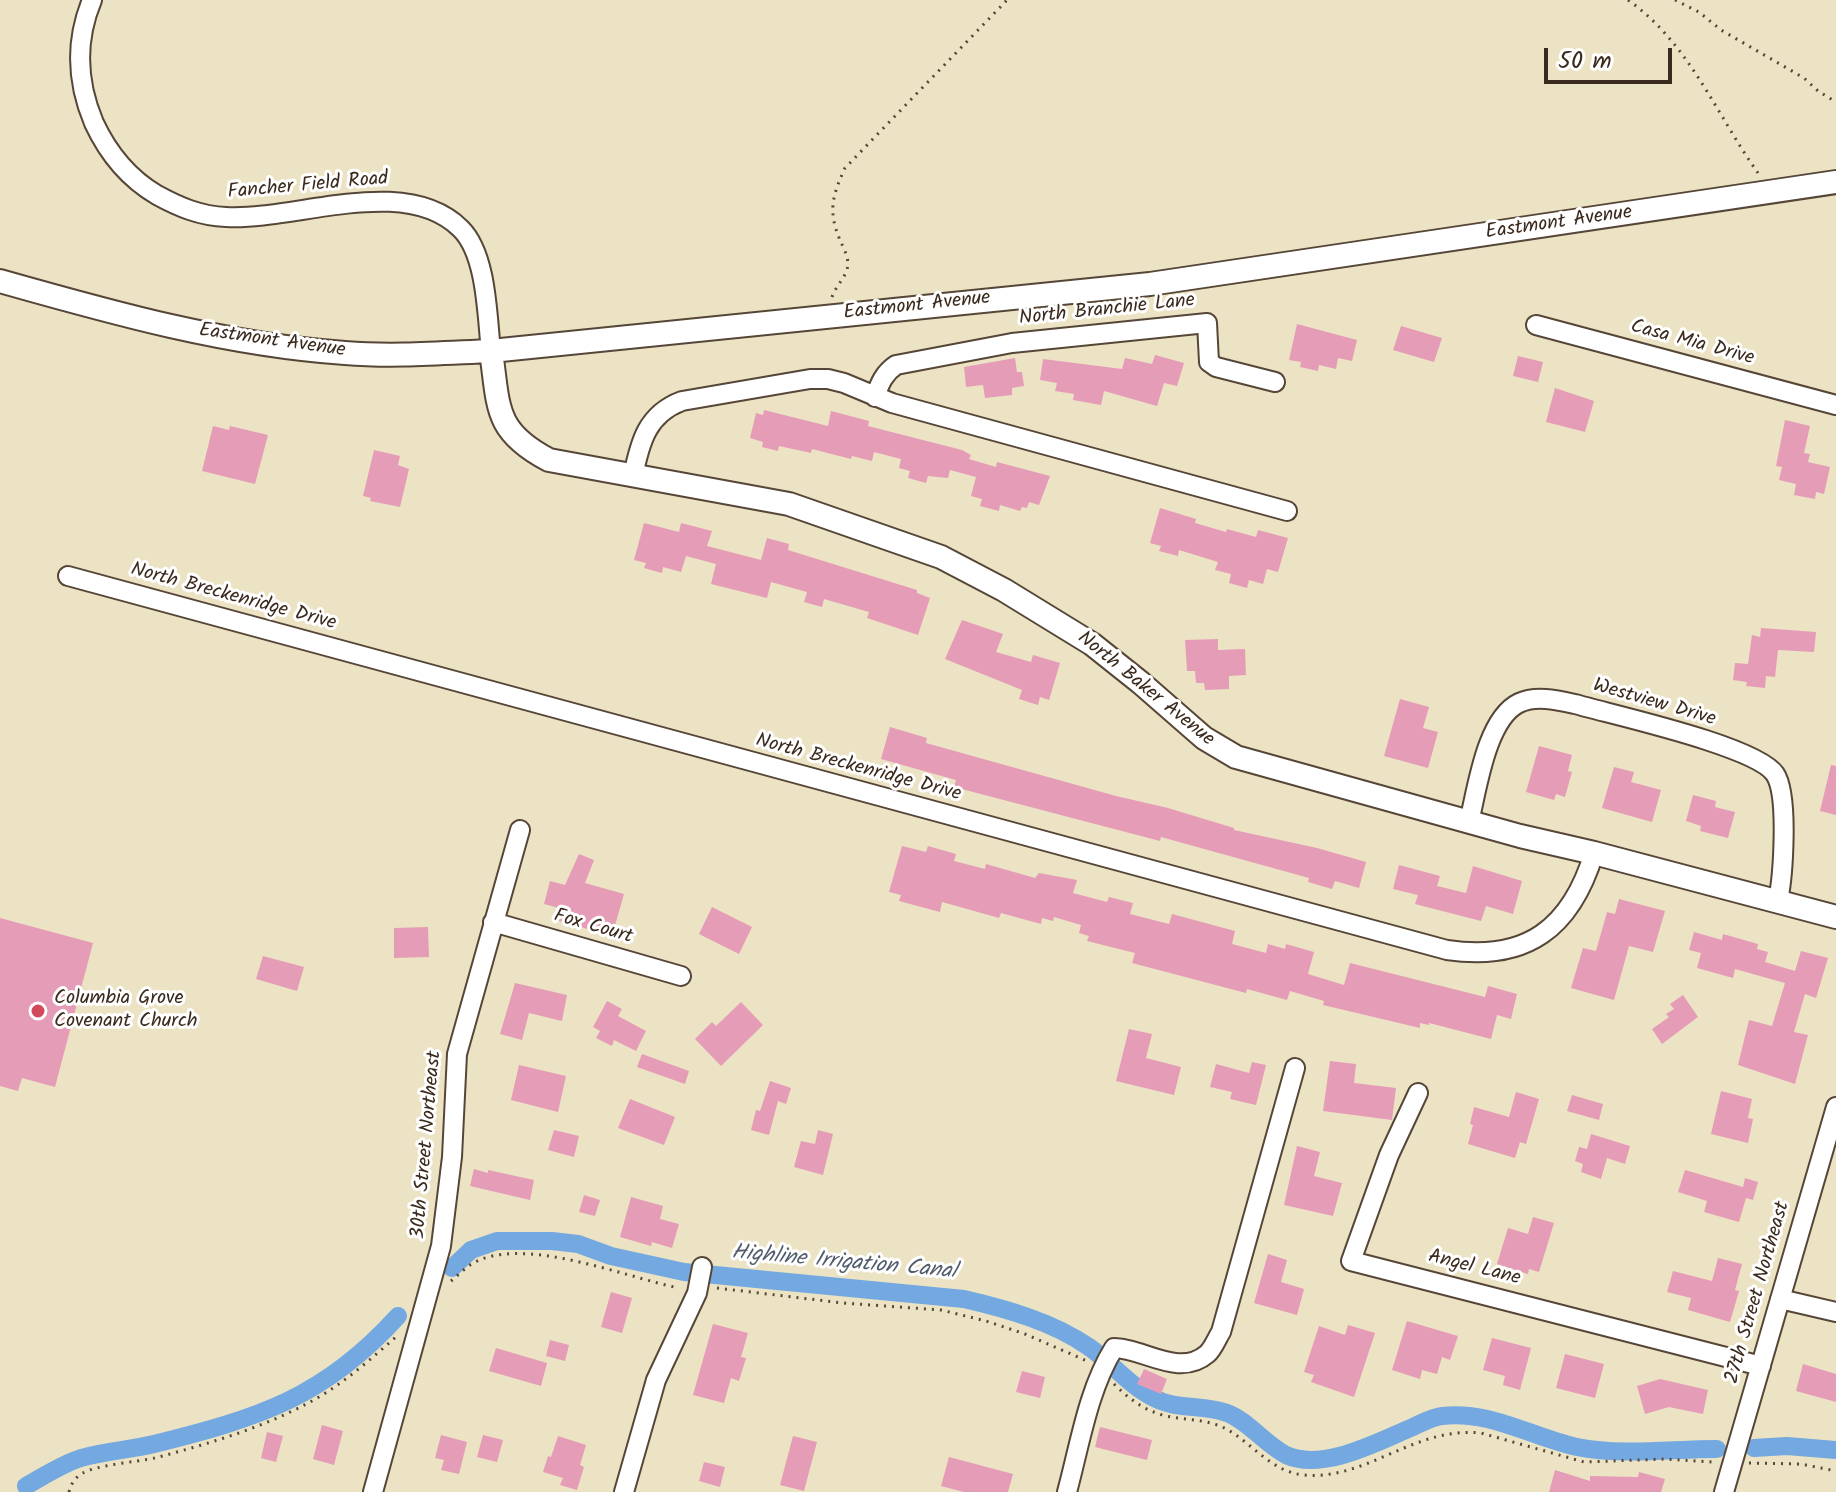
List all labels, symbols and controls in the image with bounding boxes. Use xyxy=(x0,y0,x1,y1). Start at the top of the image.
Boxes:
scale bar xyxy=(1548,32,1676,82)
text: 50 m xyxy=(1558,42,1612,81)
street label: Fancher Field Road xyxy=(227,168,389,206)
street label: Eastmont Avenue xyxy=(1484,202,1634,246)
street label: Eastmont Avenue xyxy=(842,287,992,327)
street label: North Branchie Lane xyxy=(1018,290,1196,332)
street label: Casa Mia Drive xyxy=(1628,316,1756,372)
street label: Eastmont Avenue xyxy=(197,320,347,364)
street label: North Breckenridge Drive xyxy=(128,559,338,637)
street label: North Baker Avenue xyxy=(1071,627,1219,753)
street label: Westview Drive xyxy=(1590,675,1718,733)
street label: North Breckenridge Drive xyxy=(753,730,963,808)
street label: Fox Court xyxy=(551,905,635,951)
place label: Columbia Grove Covenant Church xyxy=(54,988,197,1035)
marker: Columbia Grove Covenant Church xyxy=(29,1002,47,1020)
street label: 30th Street Northeast xyxy=(408,1050,448,1240)
street label: 27th Street Northeast xyxy=(1722,1199,1796,1387)
water label: Highline Irrigation Canal xyxy=(730,1241,958,1287)
street label: Angel Lane xyxy=(1425,1246,1523,1292)

